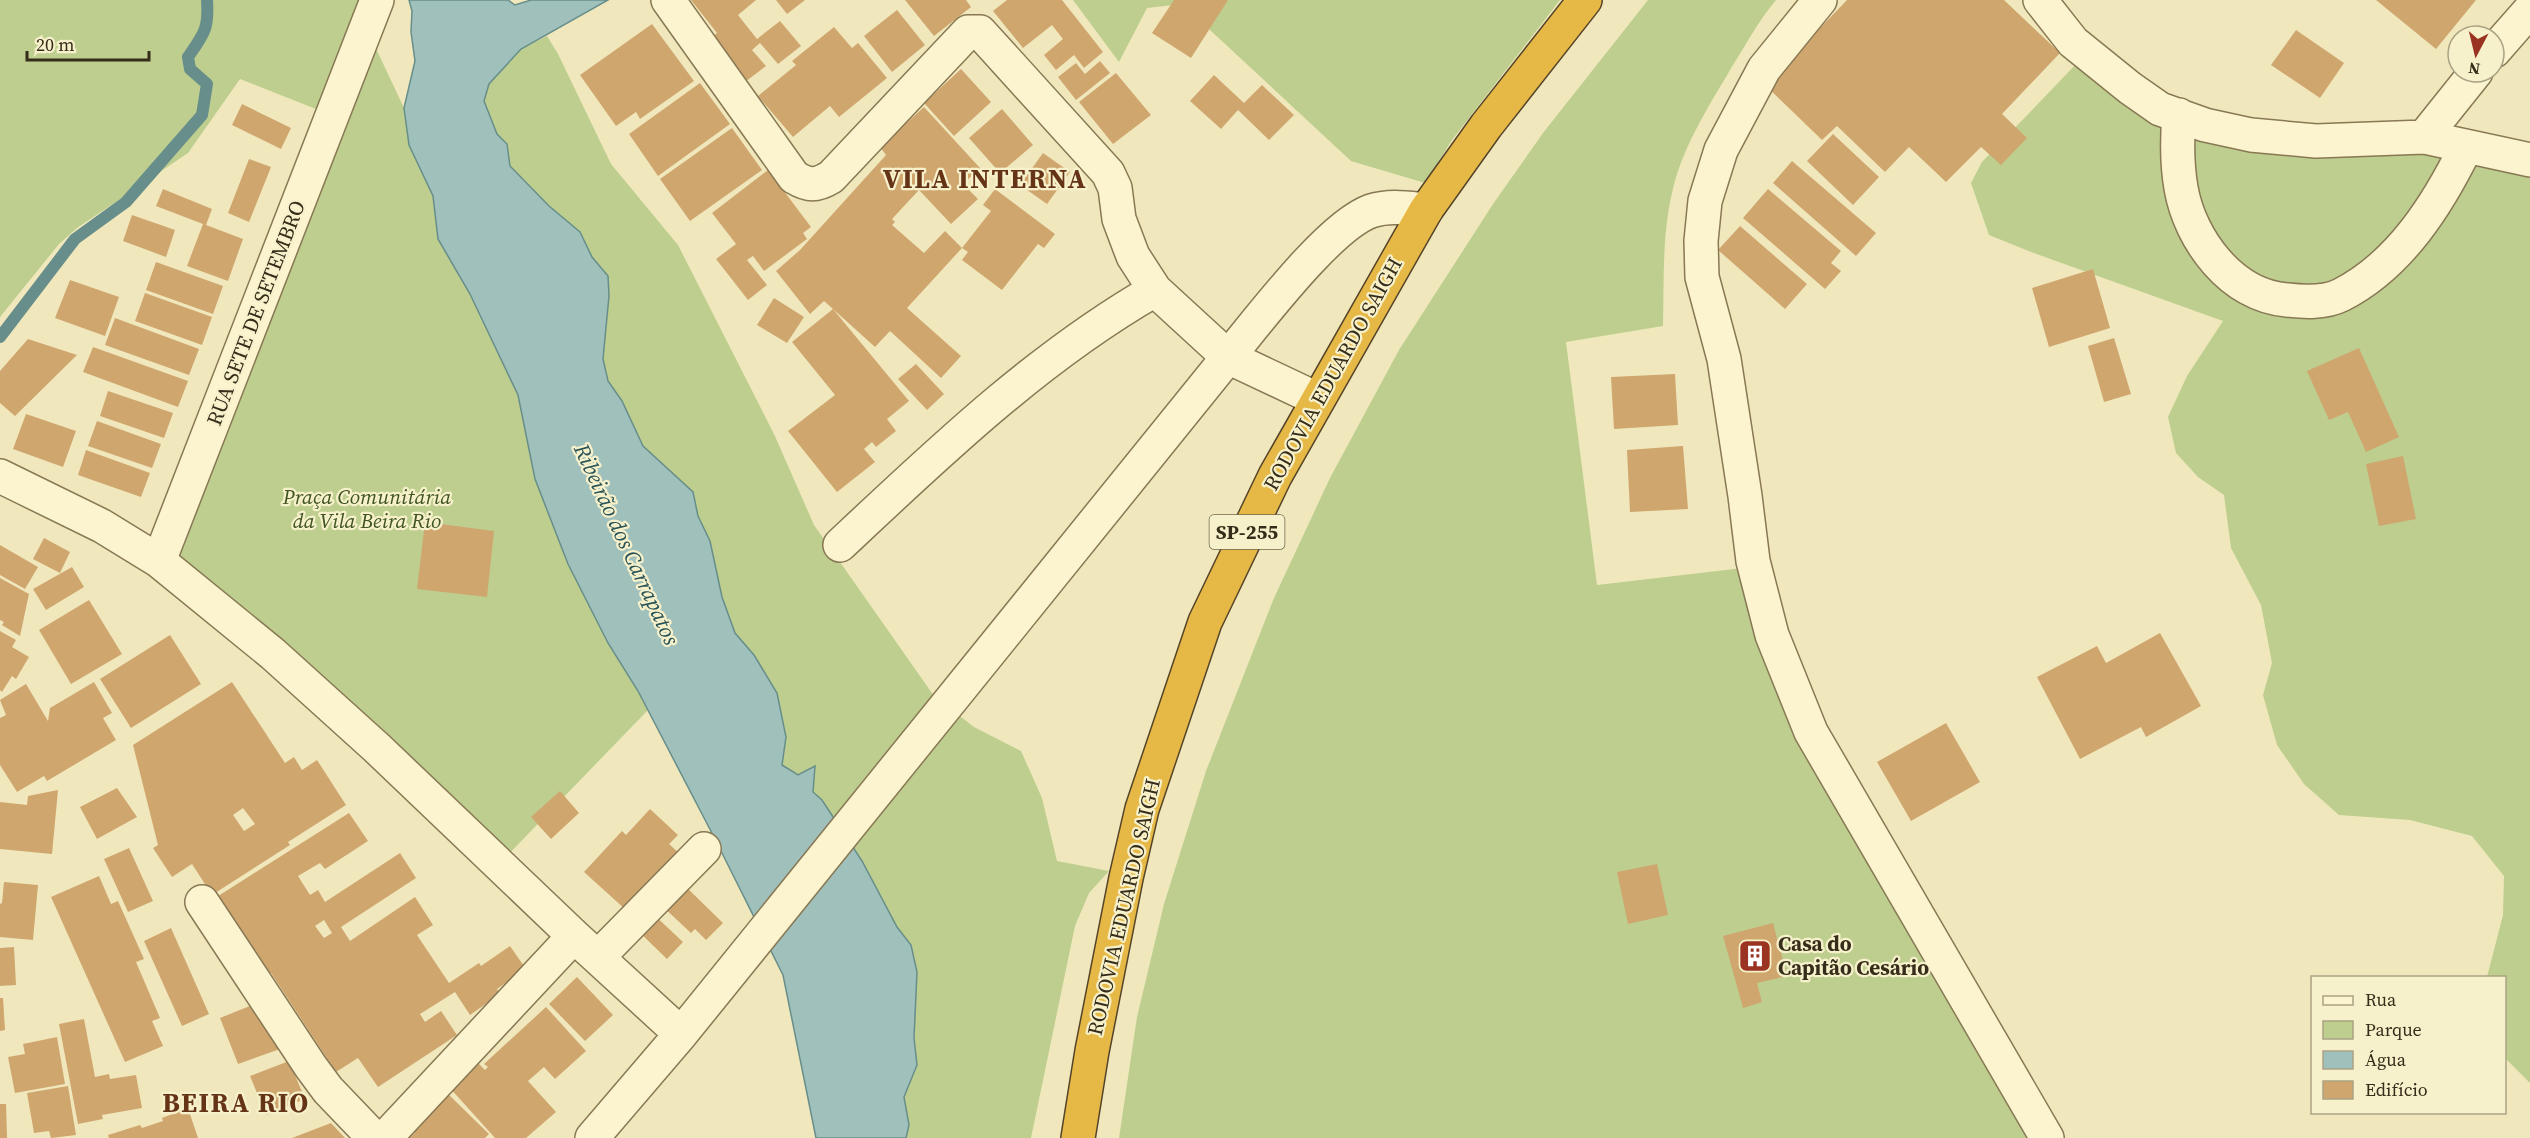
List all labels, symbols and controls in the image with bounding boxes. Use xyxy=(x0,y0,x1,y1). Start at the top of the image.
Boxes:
scale bar xyxy=(27,24,148,62)
north arrow xyxy=(2446,24,2506,84)
text: 20 m xyxy=(36,32,74,57)
text: N xyxy=(2467,57,2481,81)
district label: VILA INTERNA xyxy=(883,160,1087,197)
street label: RUA SETE DE SETEMBRO xyxy=(199,196,312,430)
street label: RODOVIA EDUARDO SAIGH xyxy=(1256,252,1409,496)
water label: Ribeirão dos Carrapatos xyxy=(567,438,687,650)
park label: Praça Comunitária da Vila Beira Rio xyxy=(282,482,451,535)
road number: SP-255 xyxy=(1210,515,1284,549)
street label: RODOVIA EDUARDO SAIGH xyxy=(1080,776,1167,1038)
place label: Casa do Capitão Cesário xyxy=(1778,929,1929,982)
building icon: Casa do Capitão Cesário xyxy=(1737,938,1773,974)
legend xyxy=(2311,976,2506,1114)
text: Rua xyxy=(2365,987,2397,1012)
text: Parque xyxy=(2365,1017,2422,1042)
text: Água xyxy=(2365,1047,2407,1072)
text: Edifício xyxy=(2365,1077,2428,1102)
district label: BEIRA RIO xyxy=(162,1084,310,1121)

